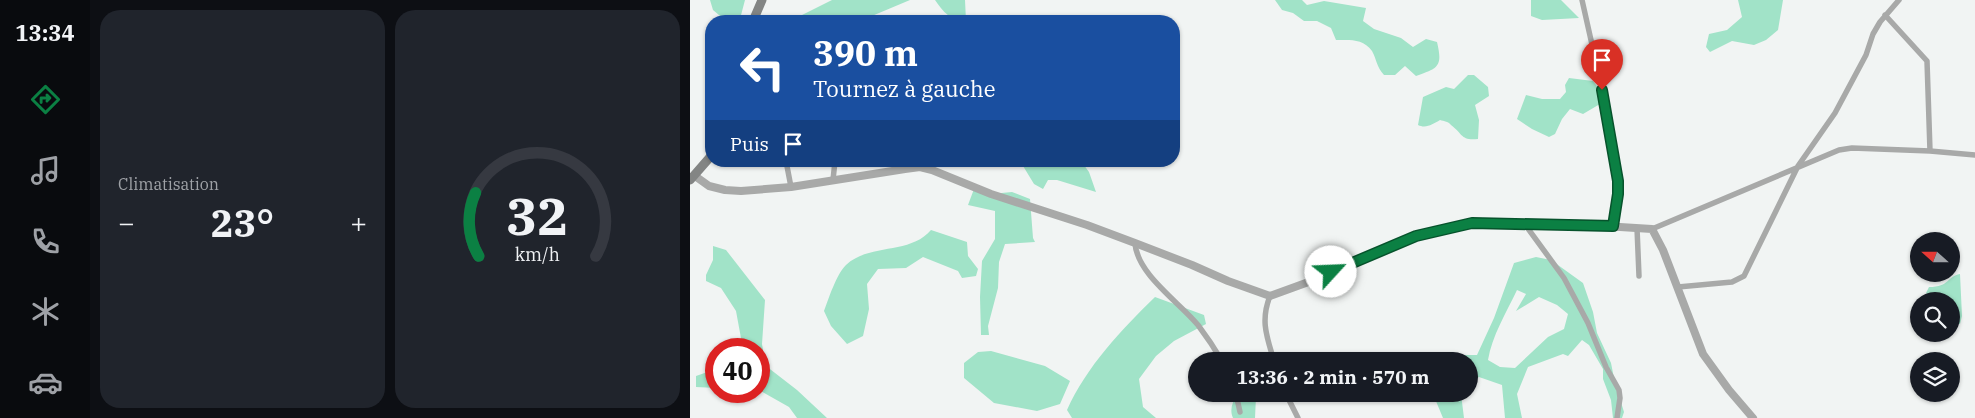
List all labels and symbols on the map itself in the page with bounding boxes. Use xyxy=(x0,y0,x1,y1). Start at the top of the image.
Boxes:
pin xyxy=(1581,39,1623,90)
north arrow xyxy=(1910,232,1960,282)
position arrow xyxy=(1304,245,1356,297)
speed limit sign: 40 xyxy=(705,338,770,403)

